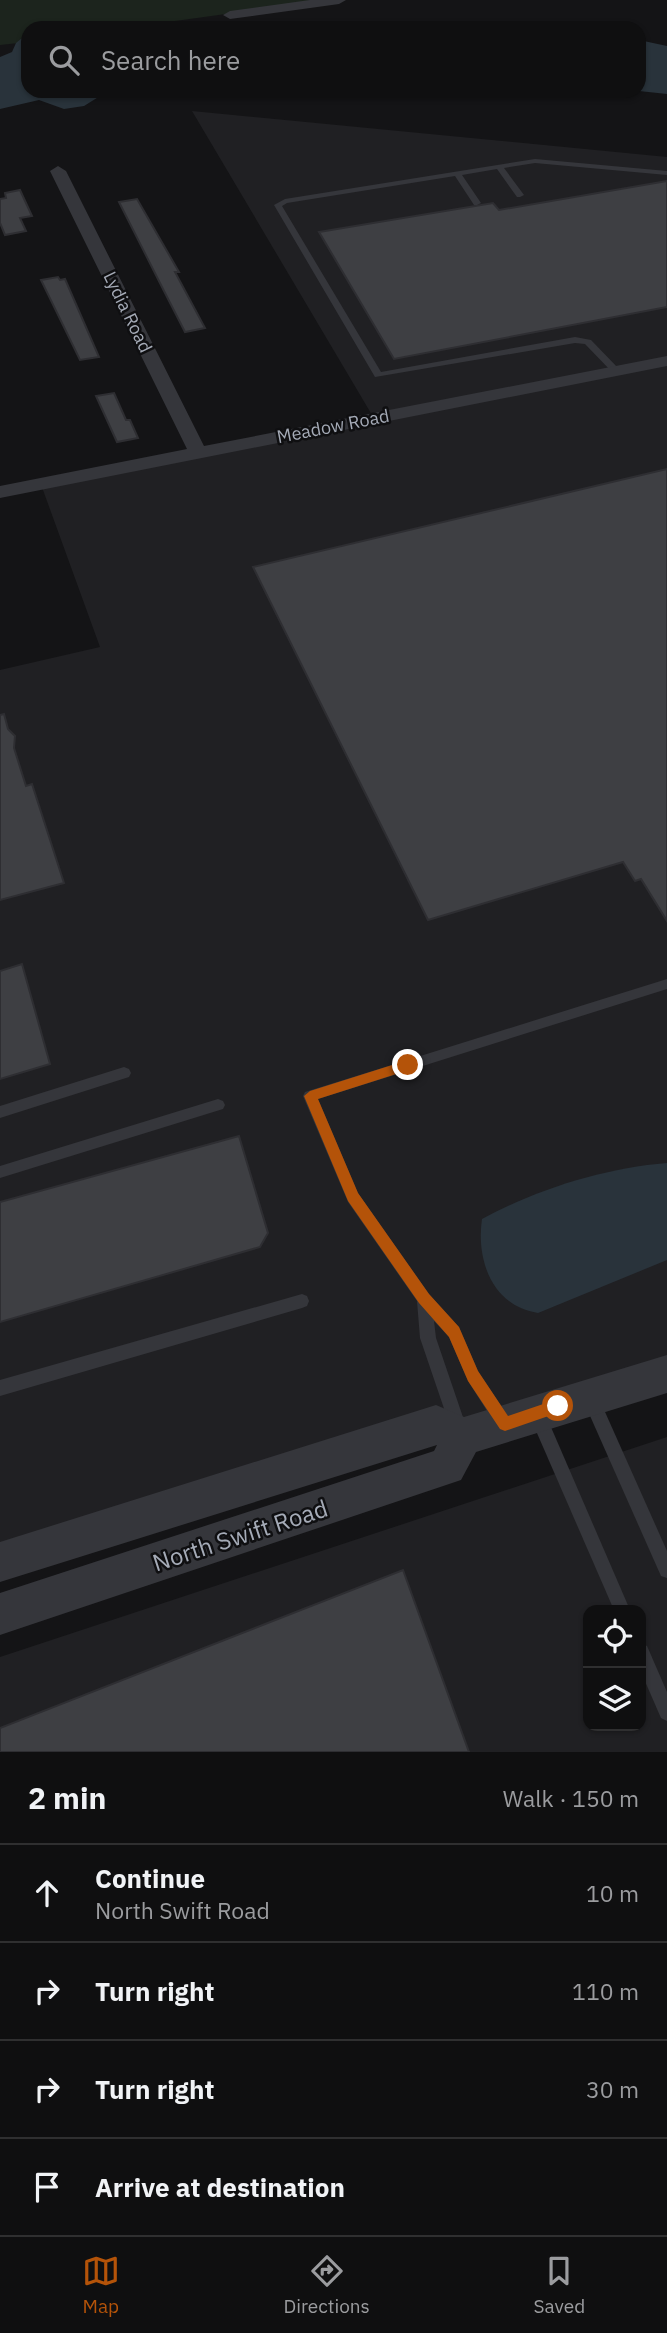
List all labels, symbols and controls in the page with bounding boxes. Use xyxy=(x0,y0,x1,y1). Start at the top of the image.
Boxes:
search box xyxy=(21,21,646,98)
icon: search xyxy=(45,41,83,79)
text: Search here xyxy=(101,43,240,77)
street label: Lydia Road xyxy=(99,268,157,356)
street label: Meadow Road xyxy=(275,404,391,448)
route end xyxy=(392,1049,423,1080)
route start xyxy=(542,1390,573,1421)
street label: North Swift Road xyxy=(148,1492,332,1578)
map controls xyxy=(583,1605,646,1731)
button: locate xyxy=(583,1605,646,1668)
button: layers xyxy=(583,1668,646,1731)
text: 2 min xyxy=(28,1778,106,1817)
text: Walk · 150 m xyxy=(503,1783,639,1813)
text: Continue xyxy=(95,1861,205,1895)
icon: ahead xyxy=(28,1874,66,1912)
text: 10 m xyxy=(586,1878,639,1908)
text: North Swift Road xyxy=(95,1895,270,1925)
icon: right xyxy=(28,1972,66,2010)
text: Turn right xyxy=(95,1974,214,2008)
text: 110 m xyxy=(572,1976,639,2006)
icon: right xyxy=(28,2070,66,2108)
text: Turn right xyxy=(95,2072,214,2106)
text: 30 m xyxy=(586,2074,639,2104)
icon: arrive xyxy=(28,2168,66,2206)
text: Arrive at destination xyxy=(95,2170,345,2204)
tab: Map xyxy=(82,2252,120,2318)
tab: Directions xyxy=(283,2252,370,2318)
tab: Saved xyxy=(534,2252,585,2318)

